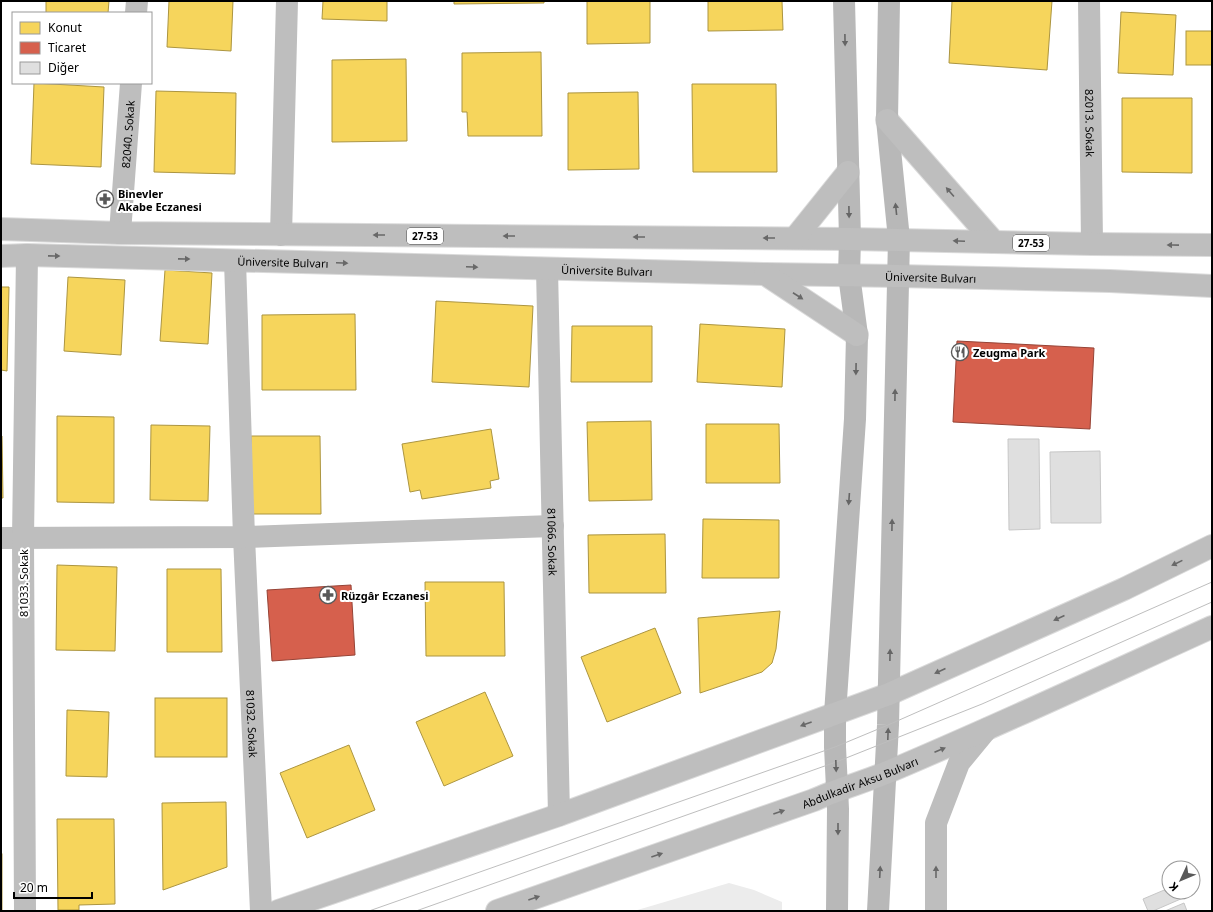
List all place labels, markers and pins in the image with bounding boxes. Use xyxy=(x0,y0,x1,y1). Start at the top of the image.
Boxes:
place label: Binevler Akabe Eczanesi xyxy=(118,186,202,214)
pharmacy icon: Binevler Akabe Eczanesi xyxy=(95,189,115,209)
restaurant icon: Zeugma Park xyxy=(950,342,970,362)
place label: Zeugma Park xyxy=(973,345,1046,360)
pharmacy icon: Rüzgâr Eczanesi xyxy=(318,585,338,605)
place label: Rüzgâr Eczanesi xyxy=(341,588,428,603)

